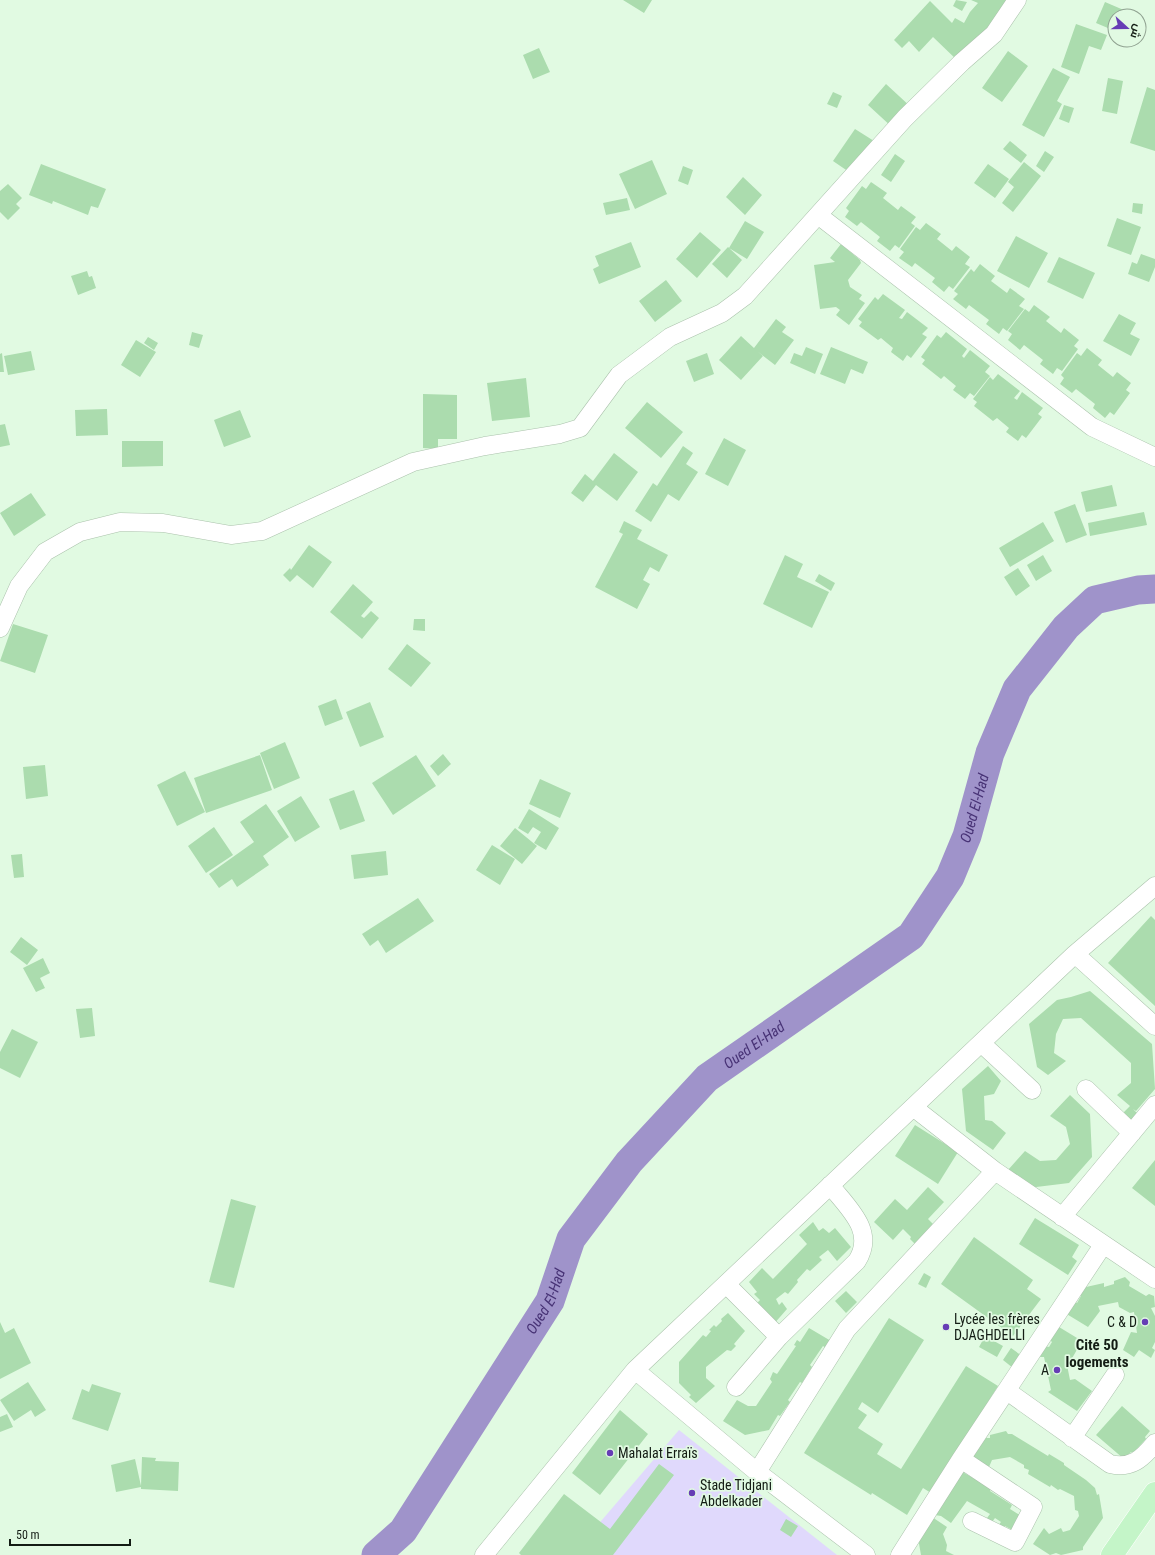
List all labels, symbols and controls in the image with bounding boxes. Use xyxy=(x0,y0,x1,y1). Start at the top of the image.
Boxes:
north arrow xyxy=(1107,8,1147,48)
text: ش xyxy=(1127,22,1144,40)
water label: Oued El-Had xyxy=(956,771,993,846)
water label: Oued El-Had xyxy=(720,1017,789,1073)
water label: Oued El-Had xyxy=(522,1266,569,1337)
place label: Lycée les frères DJAGHDELLI xyxy=(954,1311,1040,1343)
place label: C & D xyxy=(1107,1314,1137,1330)
marker: C & D xyxy=(1140,1317,1150,1327)
marker: Lycée les frères DJAGHDELLI xyxy=(941,1322,951,1332)
district label: Cité 50 logements xyxy=(1065,1336,1129,1371)
place label: A xyxy=(1041,1362,1049,1378)
marker: A xyxy=(1052,1365,1062,1375)
place label: Mahalat Erraïs xyxy=(618,1445,698,1461)
marker: Mahalat Erraïs xyxy=(605,1448,615,1458)
place label: Stade Tidjani Abdelkader xyxy=(700,1477,772,1509)
marker: Stade Tidjani Abdelkader xyxy=(687,1488,697,1498)
scale bar xyxy=(10,1521,130,1547)
text: 50 m xyxy=(16,1528,40,1542)

